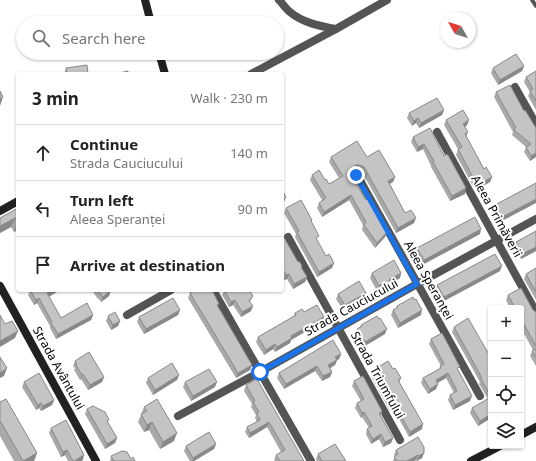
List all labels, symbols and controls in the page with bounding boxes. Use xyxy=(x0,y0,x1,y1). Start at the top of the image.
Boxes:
north arrow xyxy=(440,12,476,48)
search box xyxy=(16,16,284,60)
icon: search xyxy=(30,27,52,49)
text: Search here xyxy=(62,28,145,48)
text: 3 min xyxy=(32,87,79,110)
text: Walk · 230 m xyxy=(190,89,268,107)
text: Continue xyxy=(70,134,138,154)
icon: ahead xyxy=(32,142,54,164)
text: 140 m xyxy=(230,144,268,162)
text: Strada Cauciucului xyxy=(70,154,183,172)
route end xyxy=(347,166,365,184)
street label: Aleea Primăverii xyxy=(467,172,527,260)
text: Turn left xyxy=(70,190,134,210)
icon: left xyxy=(32,198,54,220)
text: 90 m xyxy=(238,200,268,218)
text: Aleea Speranței xyxy=(70,210,165,228)
street label: Aleea Speranței xyxy=(400,237,458,323)
icon: arrive xyxy=(32,254,54,276)
text: Arrive at destination xyxy=(70,255,225,275)
street label: Strada Cauciucului xyxy=(301,274,401,340)
map controls xyxy=(488,305,524,449)
button: + xyxy=(488,305,524,341)
street label: Strada Avântului xyxy=(29,323,89,413)
street label: Strada Triumfului xyxy=(347,328,409,422)
button: − xyxy=(488,341,524,377)
route start xyxy=(251,363,269,381)
button: locate xyxy=(488,377,524,413)
button: layers xyxy=(488,413,524,449)

